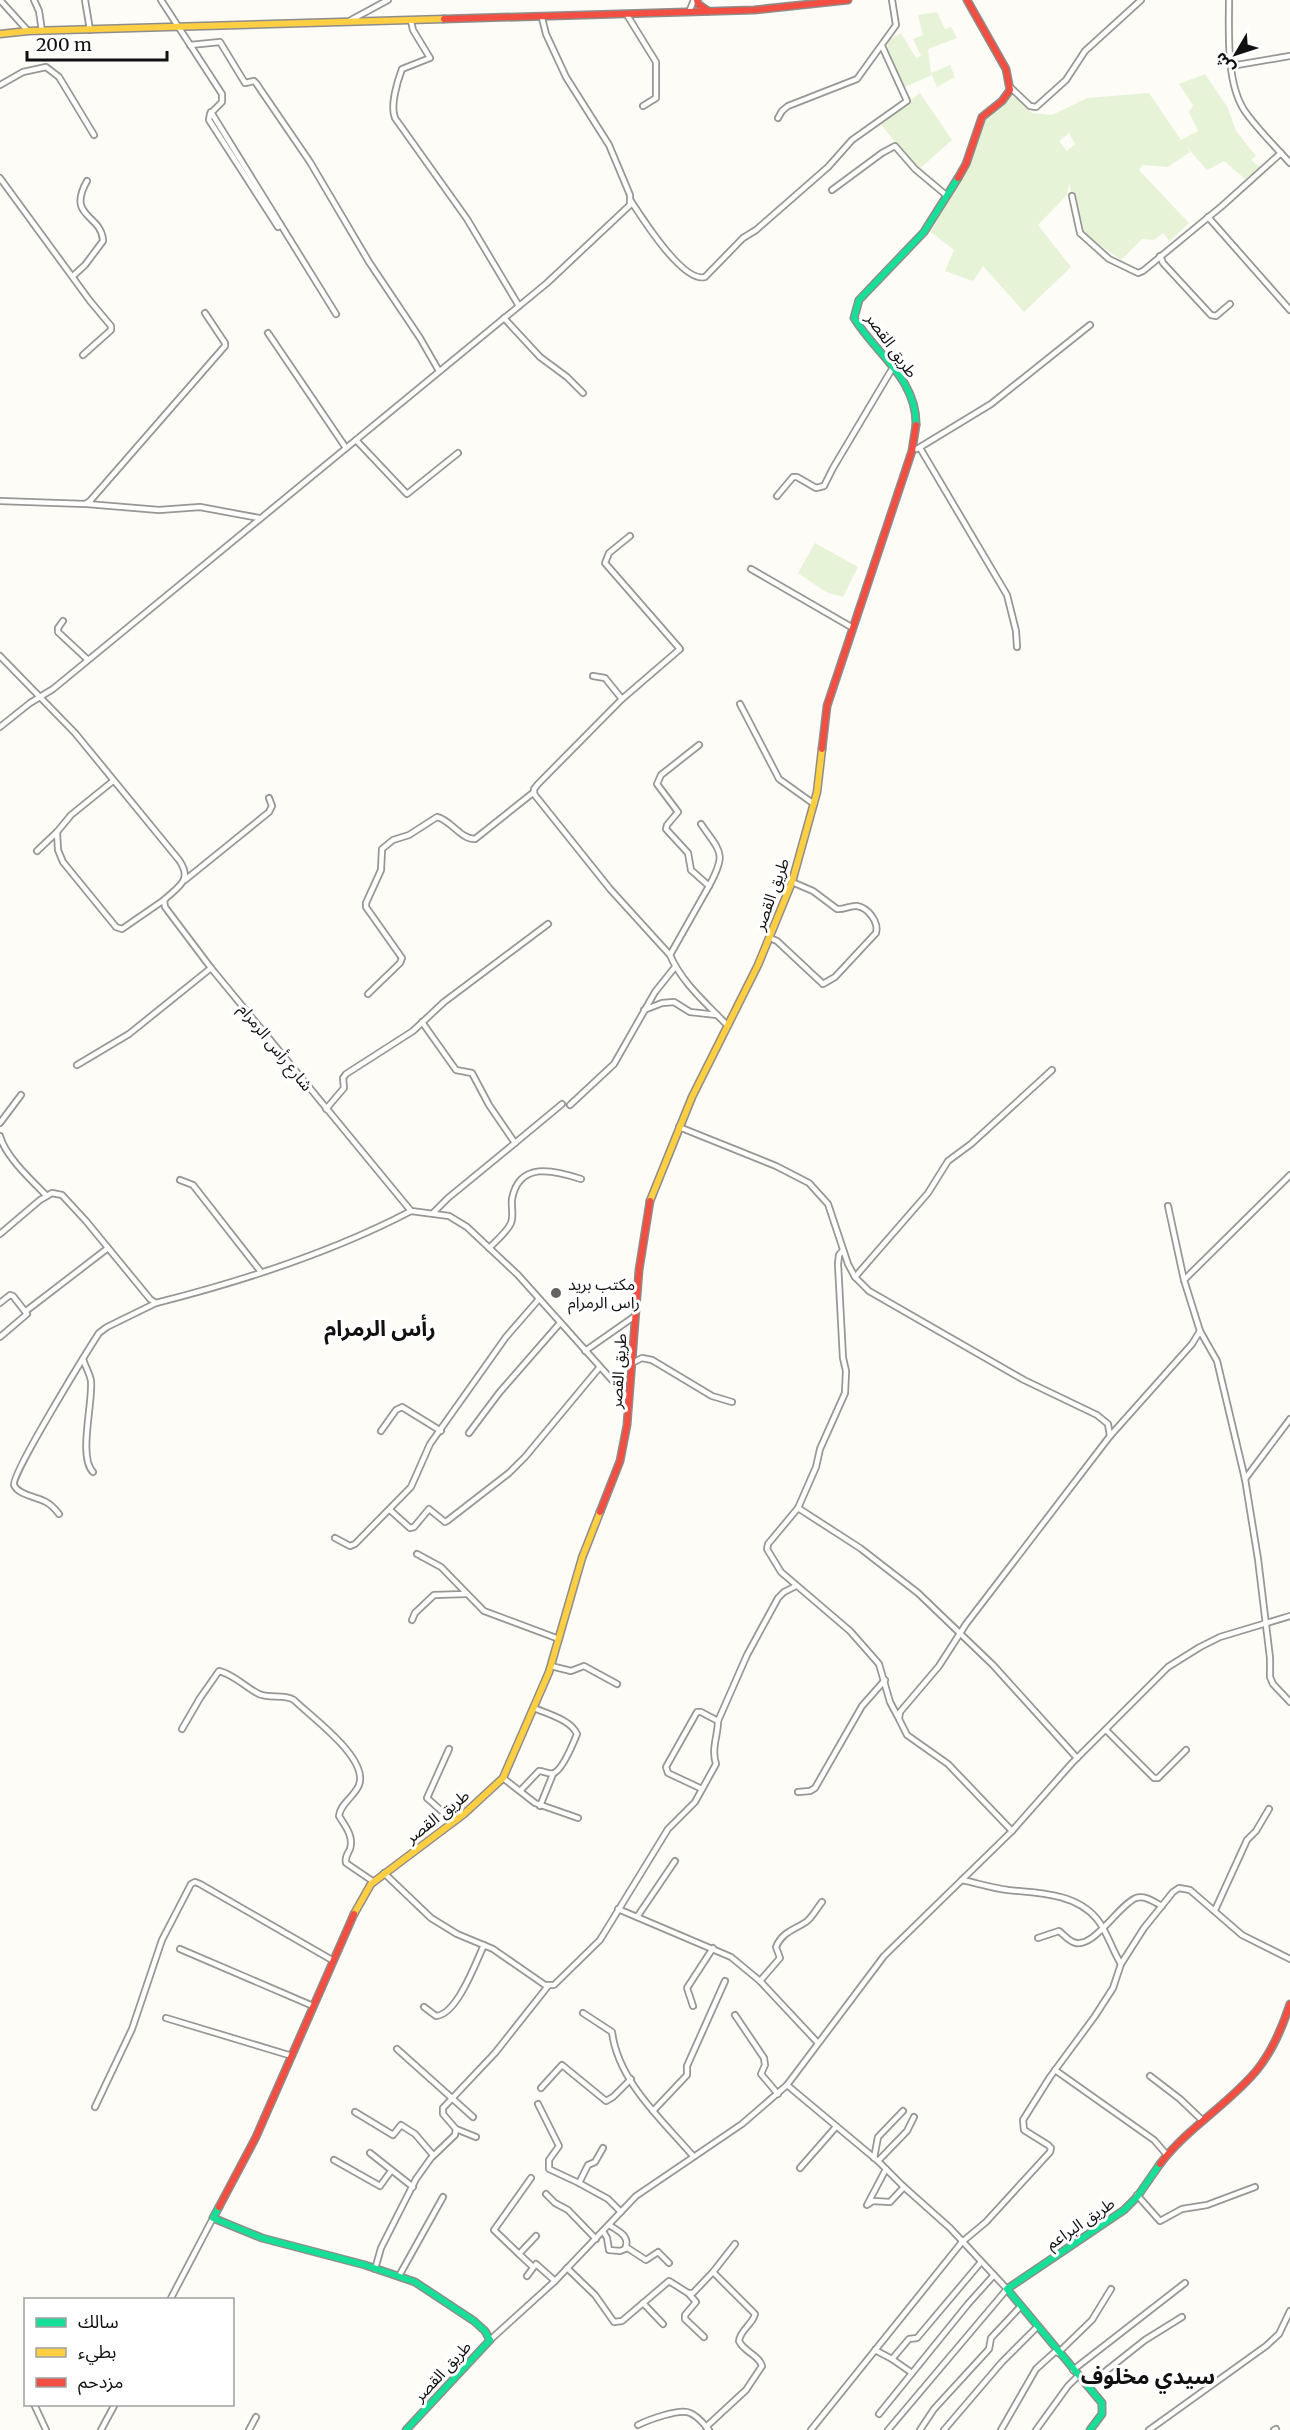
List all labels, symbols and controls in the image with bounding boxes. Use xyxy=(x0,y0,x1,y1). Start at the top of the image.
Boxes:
scale bar xyxy=(27,24,166,62)
north arrow xyxy=(1206,24,1266,84)
text: 200 m xyxy=(36,33,92,56)
text: ش xyxy=(1210,49,1239,78)
street label: طريق القصر xyxy=(860,308,922,382)
street label: طريق القصر xyxy=(748,855,794,934)
street label: شارع رأس الرمرام xyxy=(232,999,317,1097)
place label: مكتب بريد راس الرمرام xyxy=(568,1274,640,1315)
marker: مكتب بريد راس الرمرام xyxy=(549,1286,563,1300)
district label: رأس الرمرام xyxy=(324,1314,436,1345)
street label: طريق القصر xyxy=(605,1332,632,1410)
street label: طريق القصر xyxy=(400,1785,474,1849)
street label: طريق البراعم xyxy=(1042,2193,1120,2256)
legend xyxy=(24,2298,234,2406)
text: سالك xyxy=(78,2310,119,2333)
street label: طريق القصر xyxy=(408,2336,476,2407)
text: بطيء xyxy=(78,2340,116,2365)
district label: سيدي مخلوف xyxy=(1081,2362,1215,2394)
text: مزدحم xyxy=(78,2370,123,2395)

